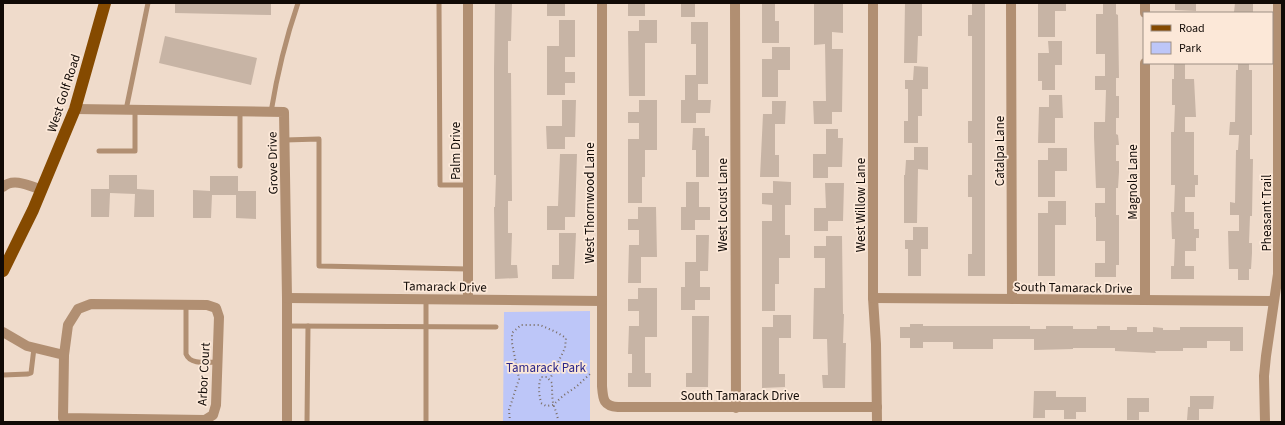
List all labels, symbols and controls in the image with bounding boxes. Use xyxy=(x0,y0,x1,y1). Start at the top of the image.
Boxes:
legend xyxy=(1143,12,1273,64)
text: Road xyxy=(1179,20,1205,37)
text: Park xyxy=(1179,40,1201,57)
street label: West Golf Road xyxy=(43,52,85,135)
street label: Catalpa Lane xyxy=(991,116,1009,186)
street label: Palm Drive xyxy=(447,122,465,180)
street label: Grove Drive xyxy=(263,132,283,194)
street label: West Thornwood Lane xyxy=(581,142,599,264)
street label: Magnola Lane xyxy=(1124,144,1142,220)
street label: West Locust Lane xyxy=(714,158,732,252)
street label: West Willow Lane xyxy=(852,158,870,252)
street label: Pheasant Trail xyxy=(1258,175,1276,252)
street label: Tamarack Drive xyxy=(403,277,487,297)
street label: South Tamarack Drive xyxy=(1013,278,1133,298)
street label: Arbor Court xyxy=(193,341,215,406)
park label: Tamarack Park xyxy=(506,359,587,377)
street label: South Tamarack Drive xyxy=(681,387,799,405)

